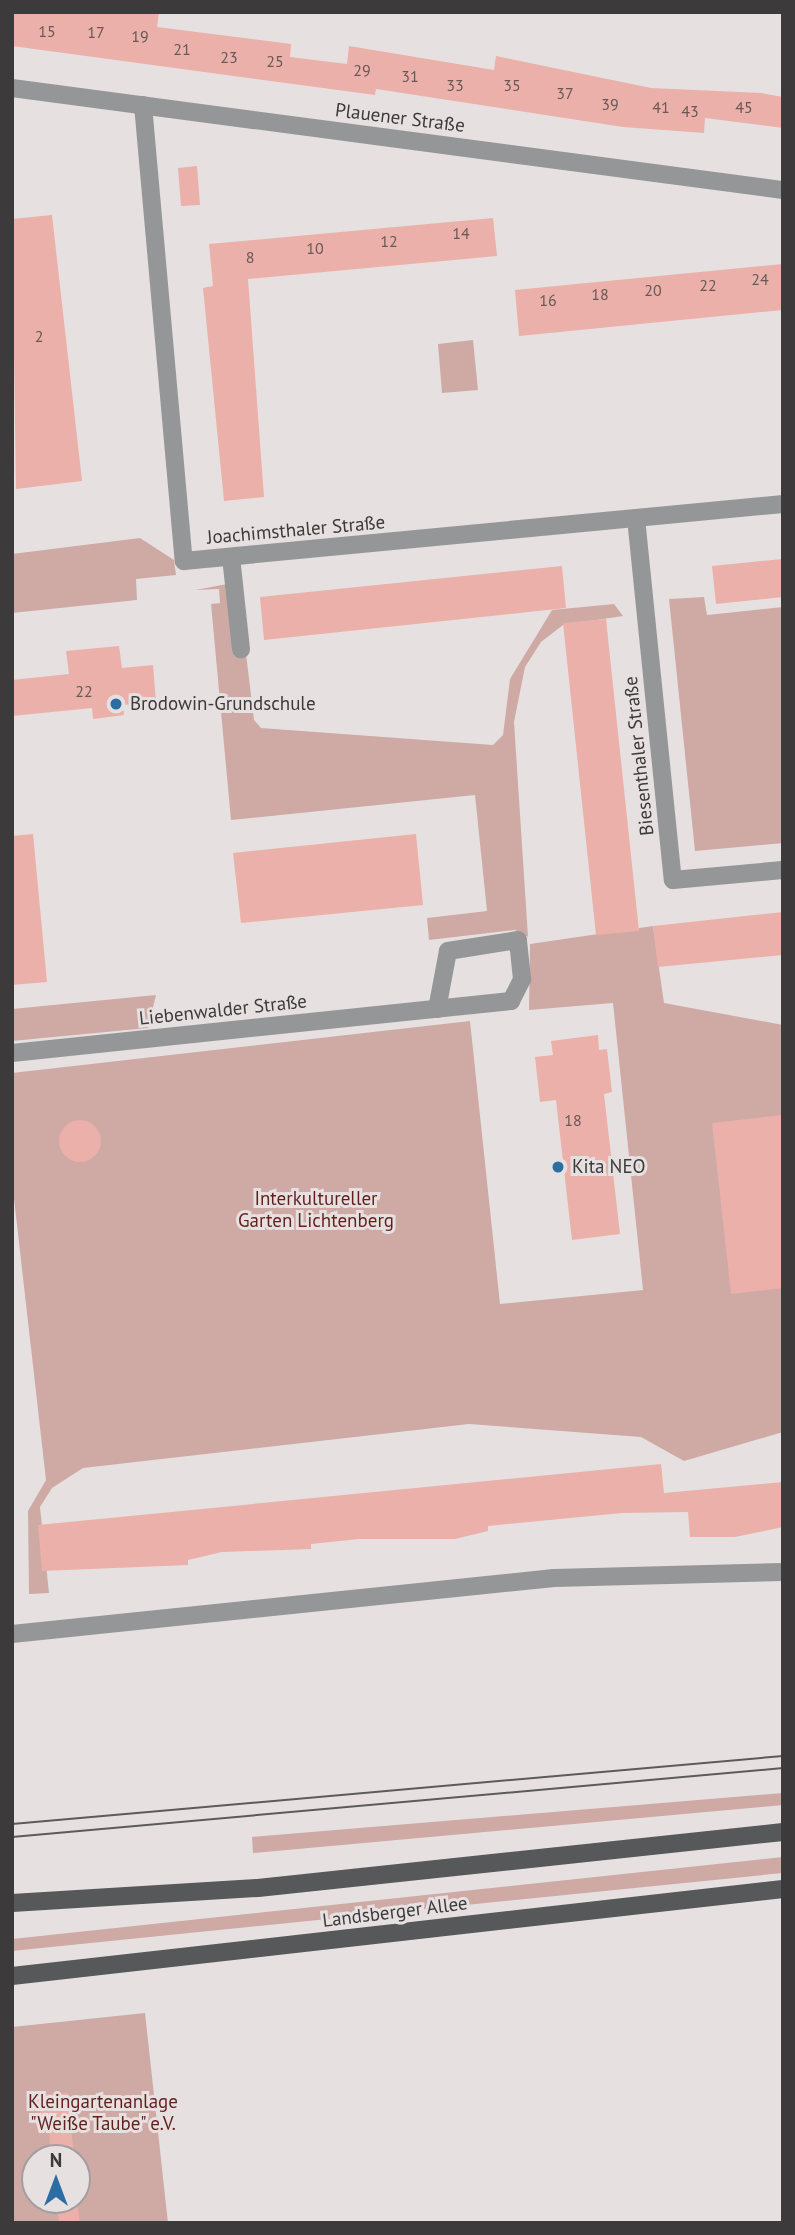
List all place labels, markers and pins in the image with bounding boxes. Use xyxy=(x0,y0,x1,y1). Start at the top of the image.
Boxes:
place label: Brodowin-Grundschule xyxy=(130,693,316,715)
marker: Brodowin-Grundschule xyxy=(108,696,124,712)
place label: Kita NEO xyxy=(572,1156,646,1178)
marker: Kita NEO xyxy=(550,1159,566,1175)

